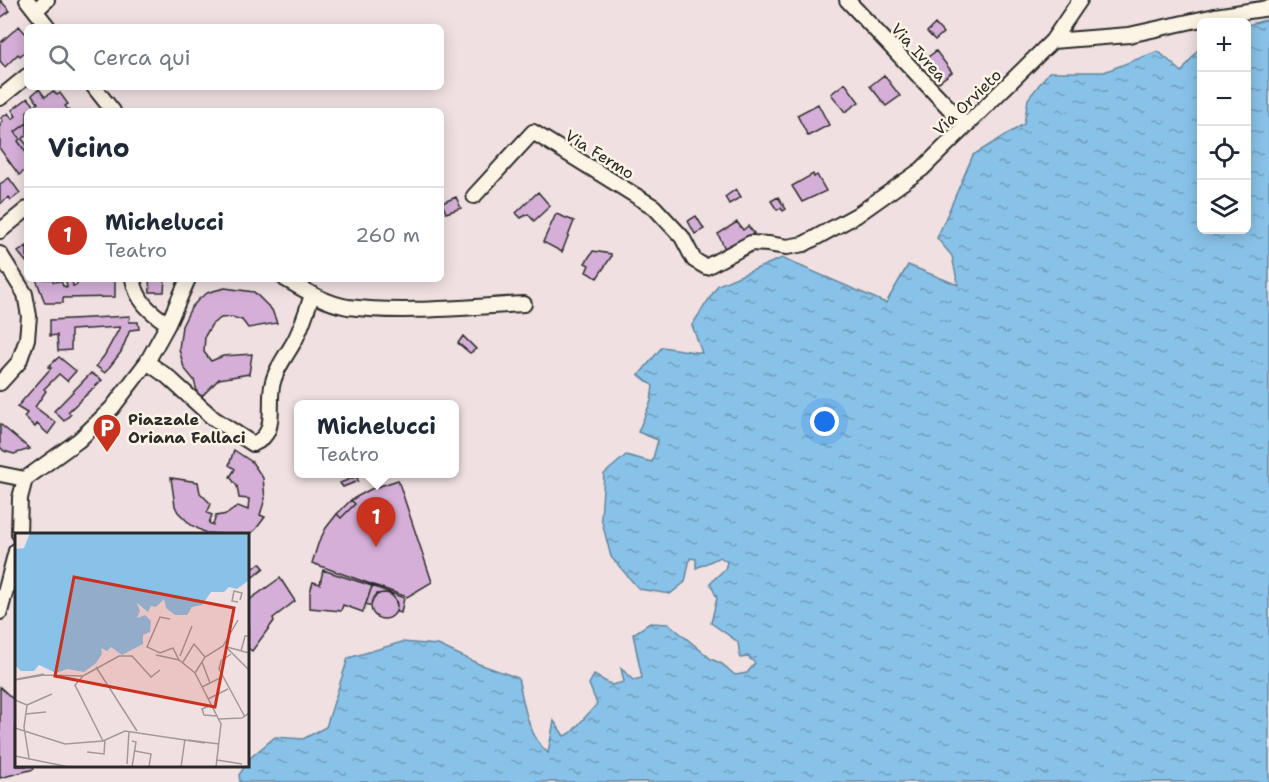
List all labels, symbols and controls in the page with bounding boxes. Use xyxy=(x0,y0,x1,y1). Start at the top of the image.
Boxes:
map controls xyxy=(1197,18,1251,234)
button: + xyxy=(1197,18,1251,72)
street label: Via Ivrea xyxy=(886,19,951,86)
search box xyxy=(24,24,444,90)
icon: search xyxy=(45,41,78,74)
text: Cerca qui xyxy=(93,43,191,72)
street label: Via Orvieto xyxy=(929,65,1006,140)
button: − xyxy=(1197,72,1251,126)
street label: Via Fermo xyxy=(561,125,638,184)
button: locate xyxy=(1197,126,1251,180)
text: Vicino xyxy=(48,130,130,165)
button: layers xyxy=(1197,180,1251,234)
text: Michelucci xyxy=(105,208,224,237)
text: 1 xyxy=(63,222,72,248)
text: 260 m xyxy=(355,222,420,248)
text: Teatro xyxy=(105,237,167,263)
popup xyxy=(294,400,459,478)
your location xyxy=(810,407,839,436)
place label: Piazzale Oriana Fallaci xyxy=(128,409,246,448)
parking icon: Piazzale Oriana Fallaci xyxy=(91,412,123,454)
text: Michelucci xyxy=(317,412,436,441)
text: Teatro xyxy=(317,441,379,467)
pin: 1 xyxy=(356,498,395,547)
inset map xyxy=(15,533,249,767)

